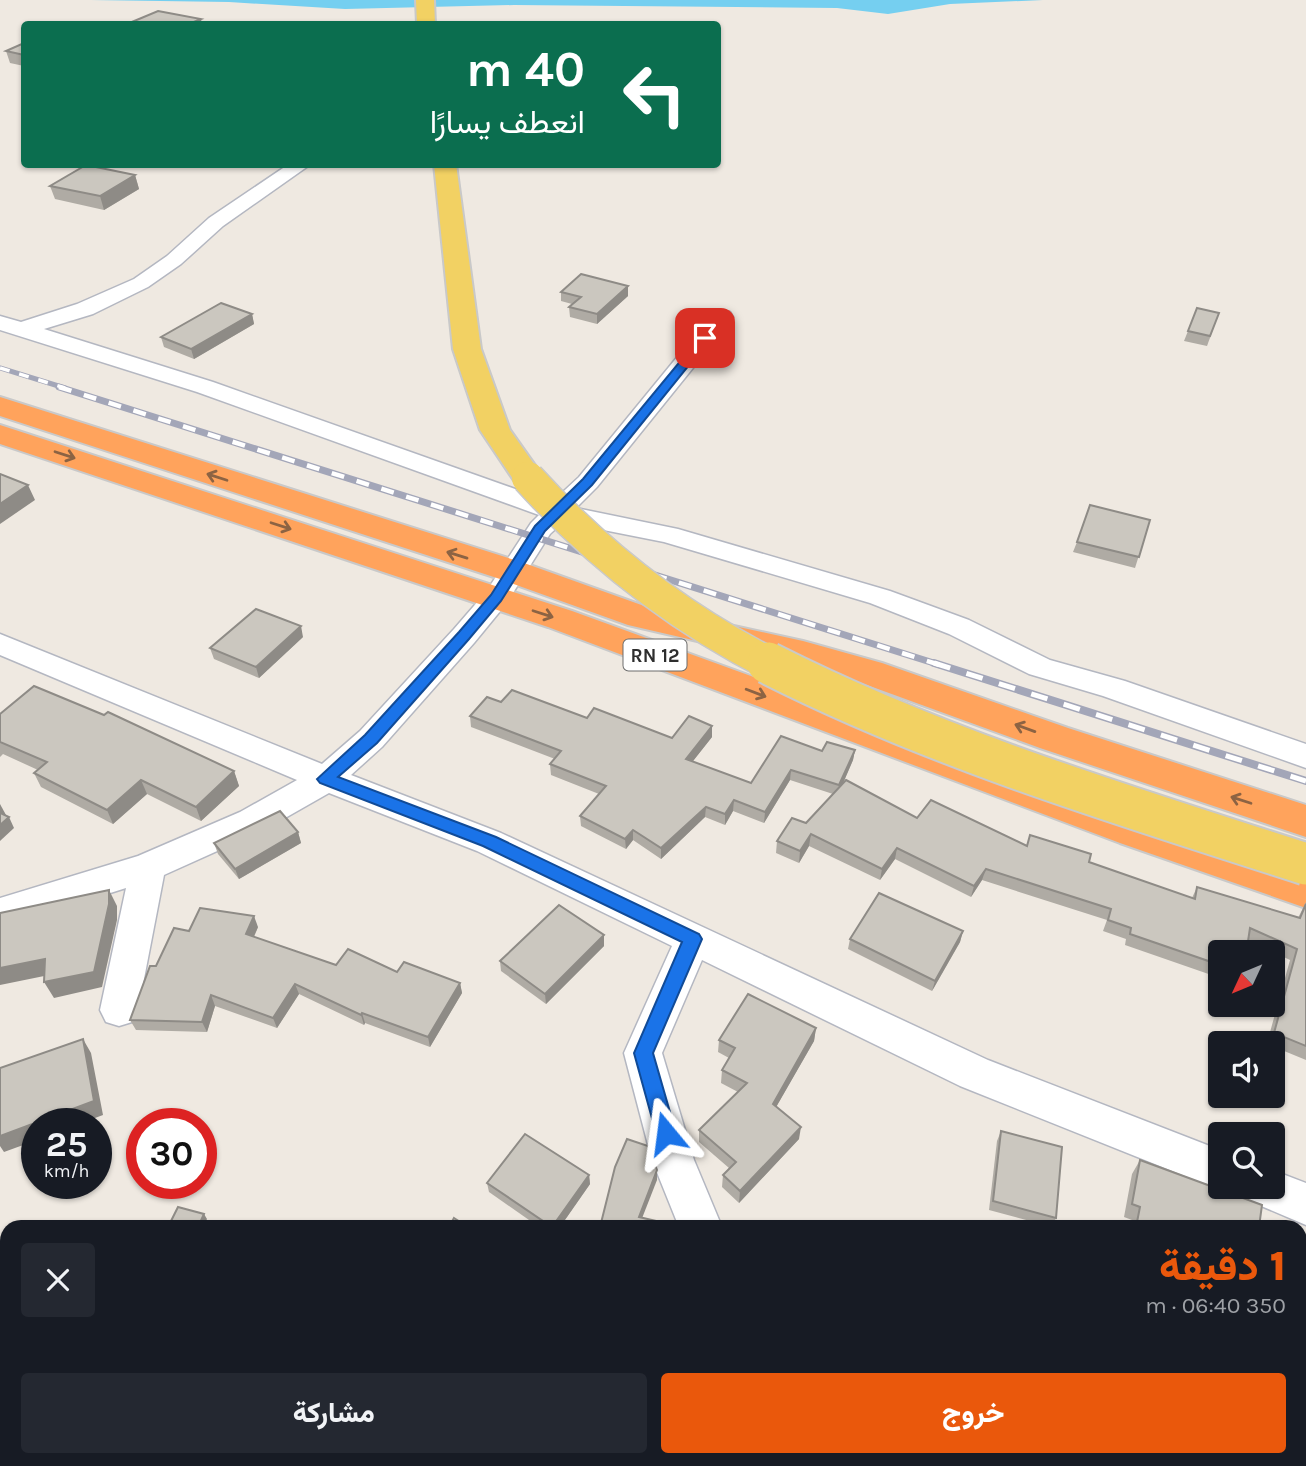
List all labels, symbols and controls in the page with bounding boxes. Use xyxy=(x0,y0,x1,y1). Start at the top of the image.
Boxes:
text: 40 m xyxy=(466,41,585,98)
icon: left xyxy=(609,49,700,140)
text: انعطف يسارًا xyxy=(430,104,585,141)
pin xyxy=(675,308,735,368)
icon: arrive xyxy=(686,319,724,357)
one-way arrow xyxy=(53,450,75,462)
one-way arrow xyxy=(207,470,229,482)
one-way arrow xyxy=(270,520,292,533)
one-way arrow xyxy=(446,548,468,561)
one-way arrow xyxy=(532,608,554,621)
road number: RN 12 xyxy=(624,640,686,670)
one-way arrow xyxy=(745,688,767,700)
one-way arrow xyxy=(1015,721,1037,733)
one-way arrow xyxy=(1231,793,1253,805)
north arrow xyxy=(1208,940,1284,1017)
map controls xyxy=(1208,940,1285,1199)
button: sound xyxy=(1208,1031,1285,1108)
position arrow xyxy=(629,1096,703,1170)
speed limit sign: 30 xyxy=(126,1108,217,1199)
button: search xyxy=(1208,1122,1285,1199)
text: 25 xyxy=(46,1124,87,1165)
text: km/h xyxy=(44,1160,89,1182)
text: 1 دقيقة xyxy=(1159,1241,1286,1291)
button: close xyxy=(21,1243,95,1317)
text: 350 m · 06:40 xyxy=(1145,1292,1286,1319)
button: مشاركة xyxy=(21,1373,647,1453)
button: خروج xyxy=(661,1373,1286,1453)

